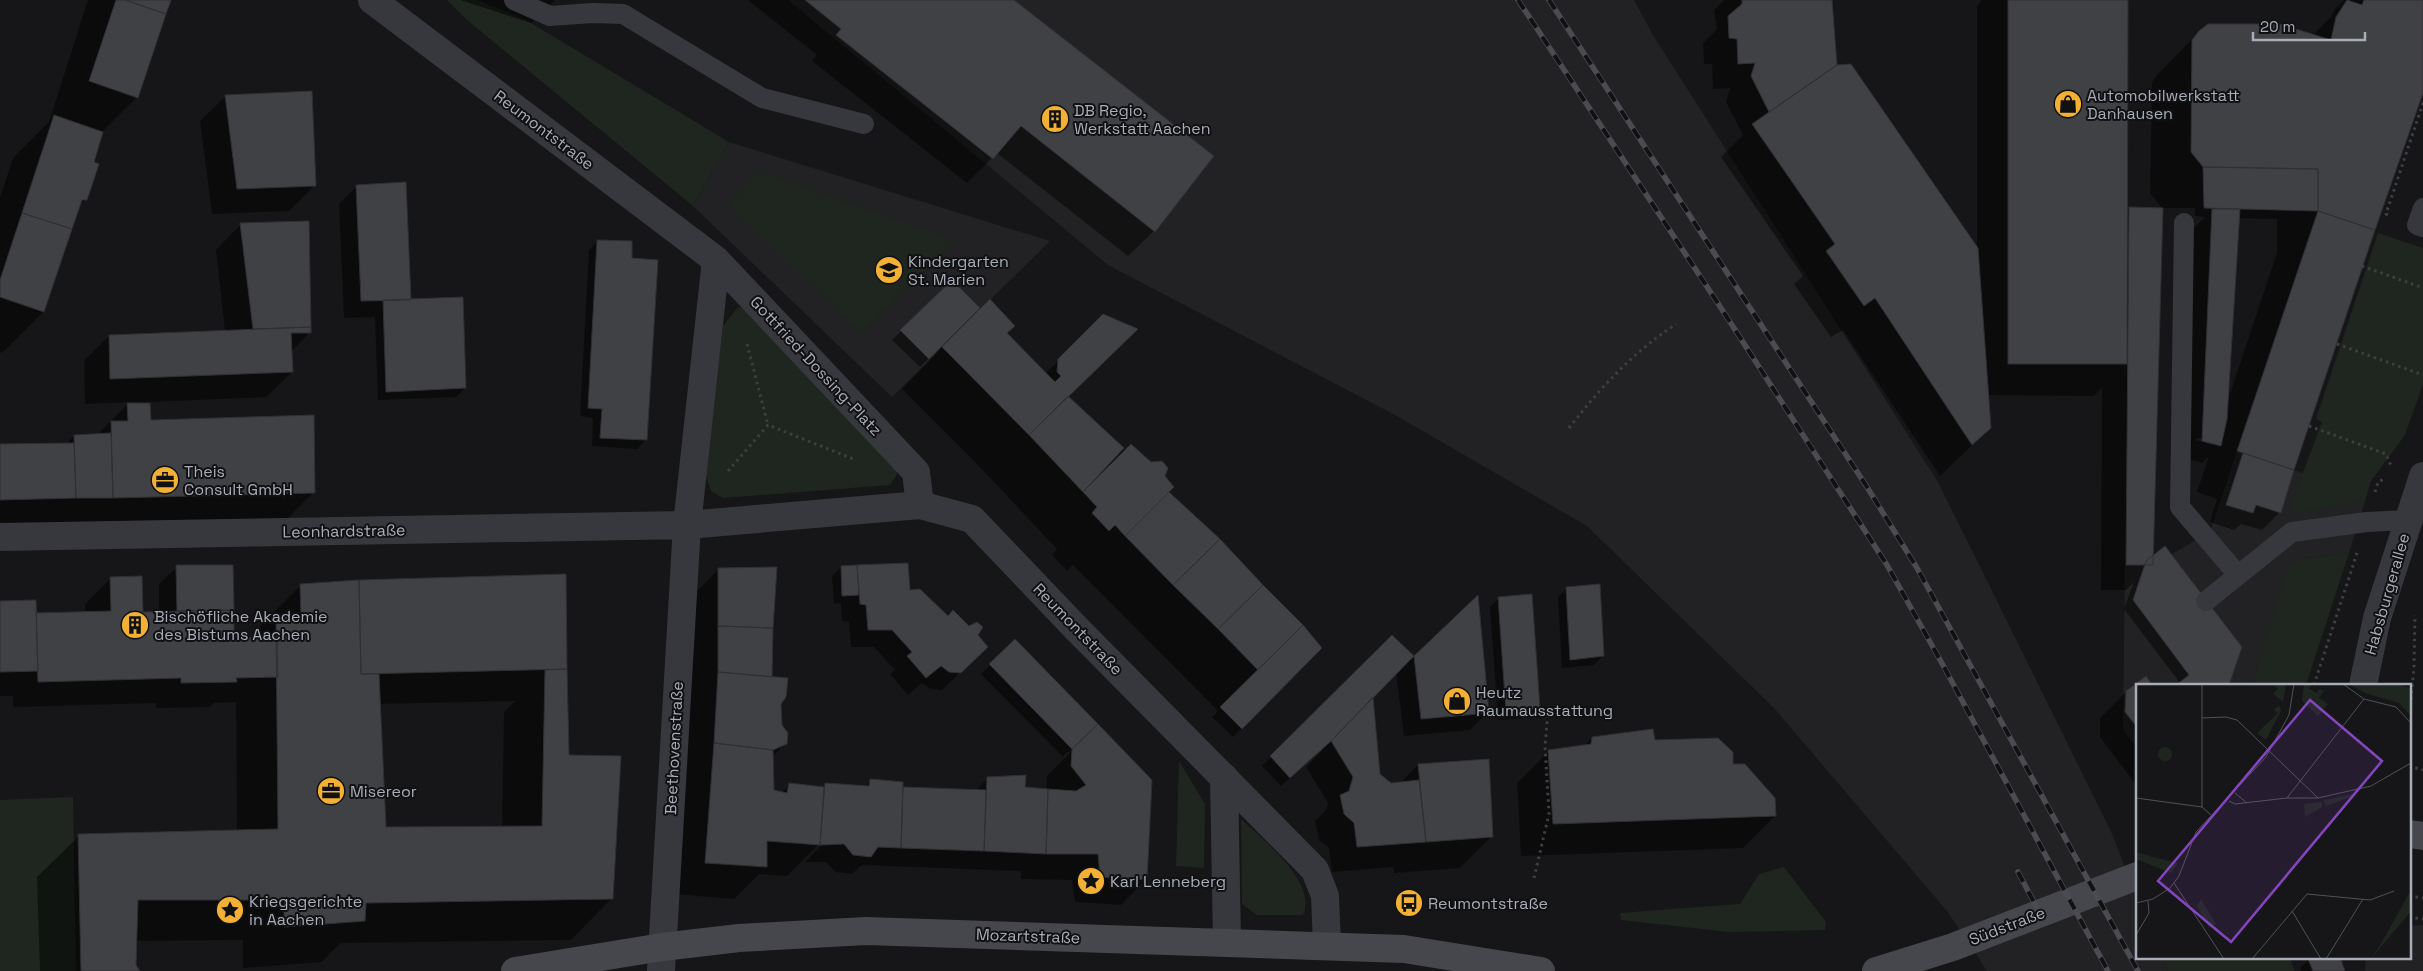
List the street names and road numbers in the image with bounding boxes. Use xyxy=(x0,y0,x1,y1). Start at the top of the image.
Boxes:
street label: Reumontstraße xyxy=(490,85,598,175)
street label: Gottfried-Dossing-Platz xyxy=(746,292,886,440)
street label: Leonhardstraße xyxy=(282,519,406,543)
street label: Habsburgerallee xyxy=(2360,531,2414,657)
street label: Reumontstraße xyxy=(1029,579,1127,679)
street label: Beethovenstraße xyxy=(660,681,688,815)
street label: Südstraße xyxy=(1966,902,2048,950)
street label: Mozartstraße xyxy=(975,924,1081,948)

